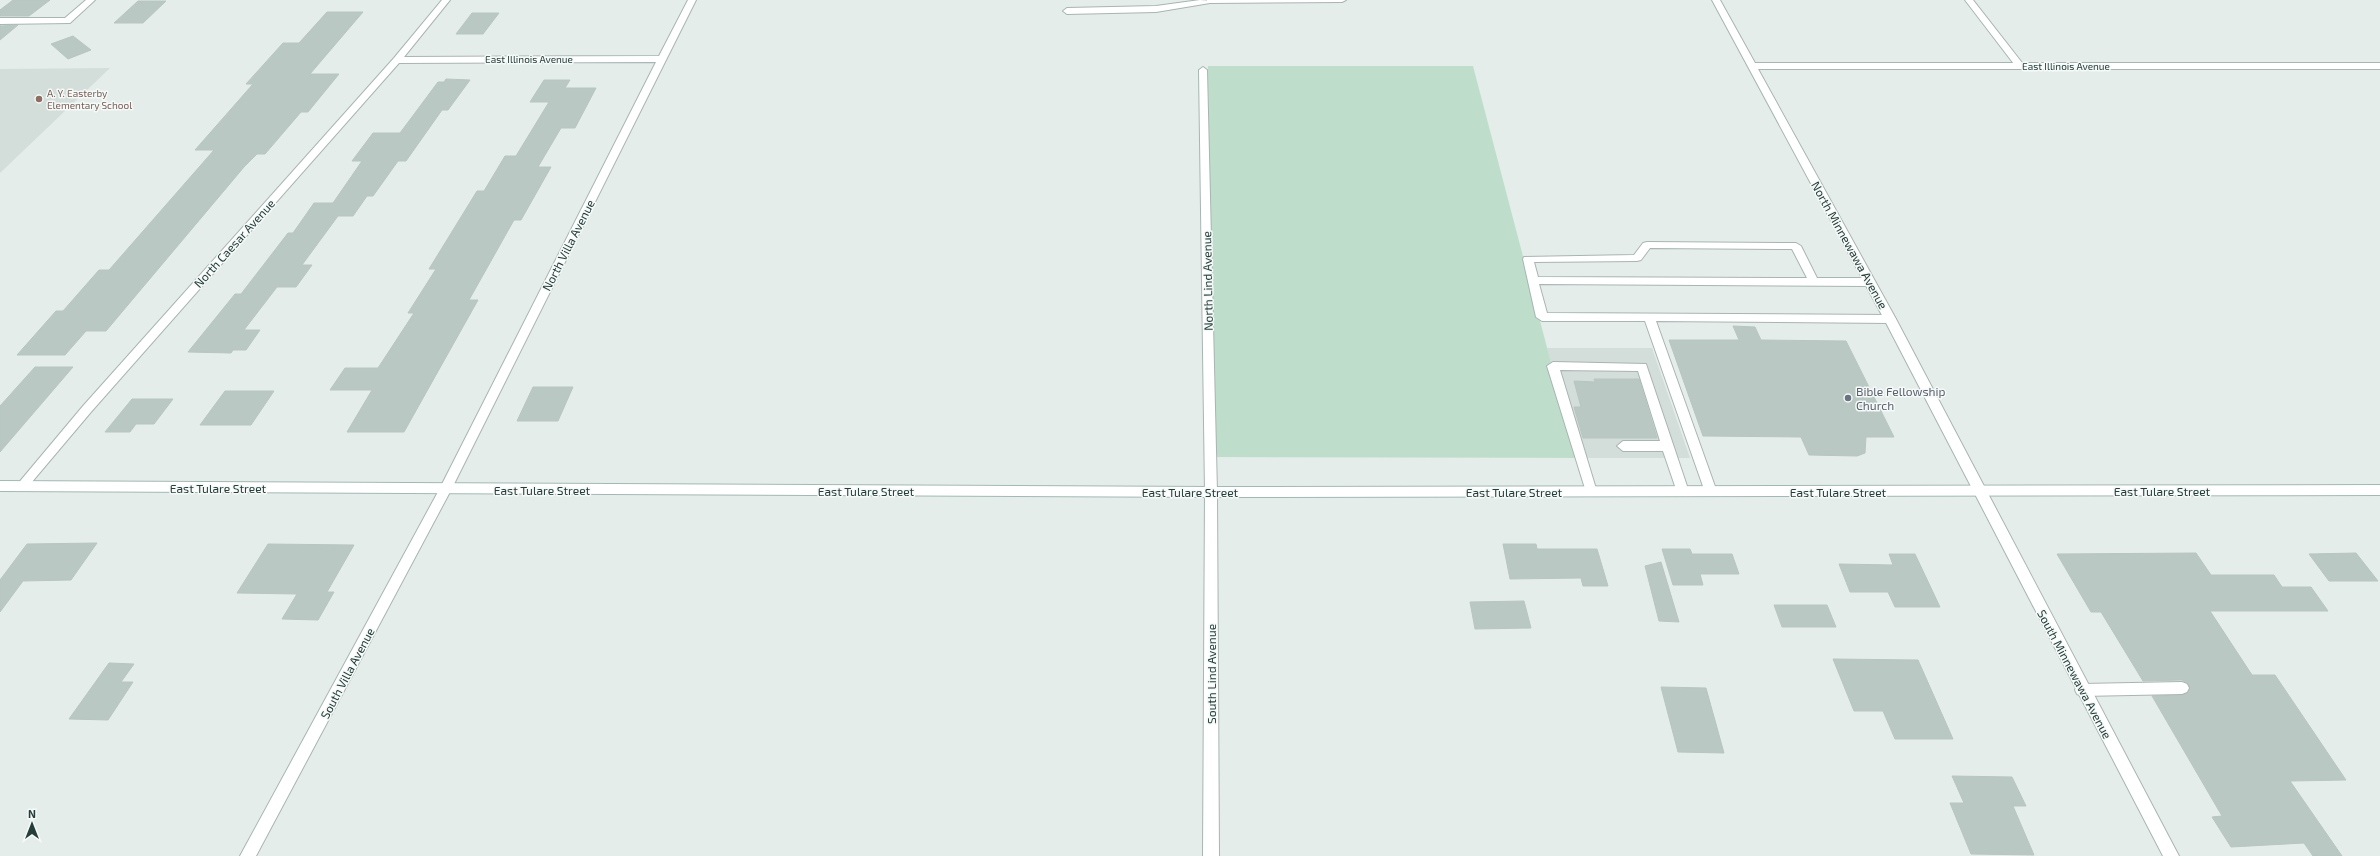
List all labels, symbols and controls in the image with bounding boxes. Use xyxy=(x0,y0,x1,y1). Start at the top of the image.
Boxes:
street label: East Illinois Avenue xyxy=(485,53,573,65)
street label: East Illinois Avenue xyxy=(2022,60,2110,72)
place label: A. Y. Easterby Elementary School xyxy=(47,87,132,111)
marker: A. Y. Easterby Elementary School xyxy=(34,94,44,104)
street label: North Minnewawa Avenue xyxy=(1809,179,1891,311)
street label: North Caesar Avenue xyxy=(191,196,277,290)
street label: North Villa Avenue xyxy=(539,197,597,293)
street label: North Lind Avenue xyxy=(1199,231,1215,331)
place label: Bible Fellowship Church xyxy=(1856,384,1946,412)
marker: Bible Fellowship Church xyxy=(1843,393,1853,403)
street label: East Tulare Street xyxy=(170,481,267,495)
street label: East Tulare Street xyxy=(494,483,591,497)
street label: East Tulare Street xyxy=(818,484,915,498)
street label: East Tulare Street xyxy=(2114,484,2211,498)
street label: East Tulare Street xyxy=(1142,485,1239,499)
street label: East Tulare Street xyxy=(1466,485,1563,499)
street label: East Tulare Street xyxy=(1790,485,1887,499)
street label: South Minnewawa Avenue xyxy=(2035,607,2115,741)
street label: South Lind Avenue xyxy=(1204,624,1218,724)
street label: South Villa Avenue xyxy=(317,625,377,721)
north arrow xyxy=(12,804,52,844)
text: N xyxy=(28,807,36,820)

